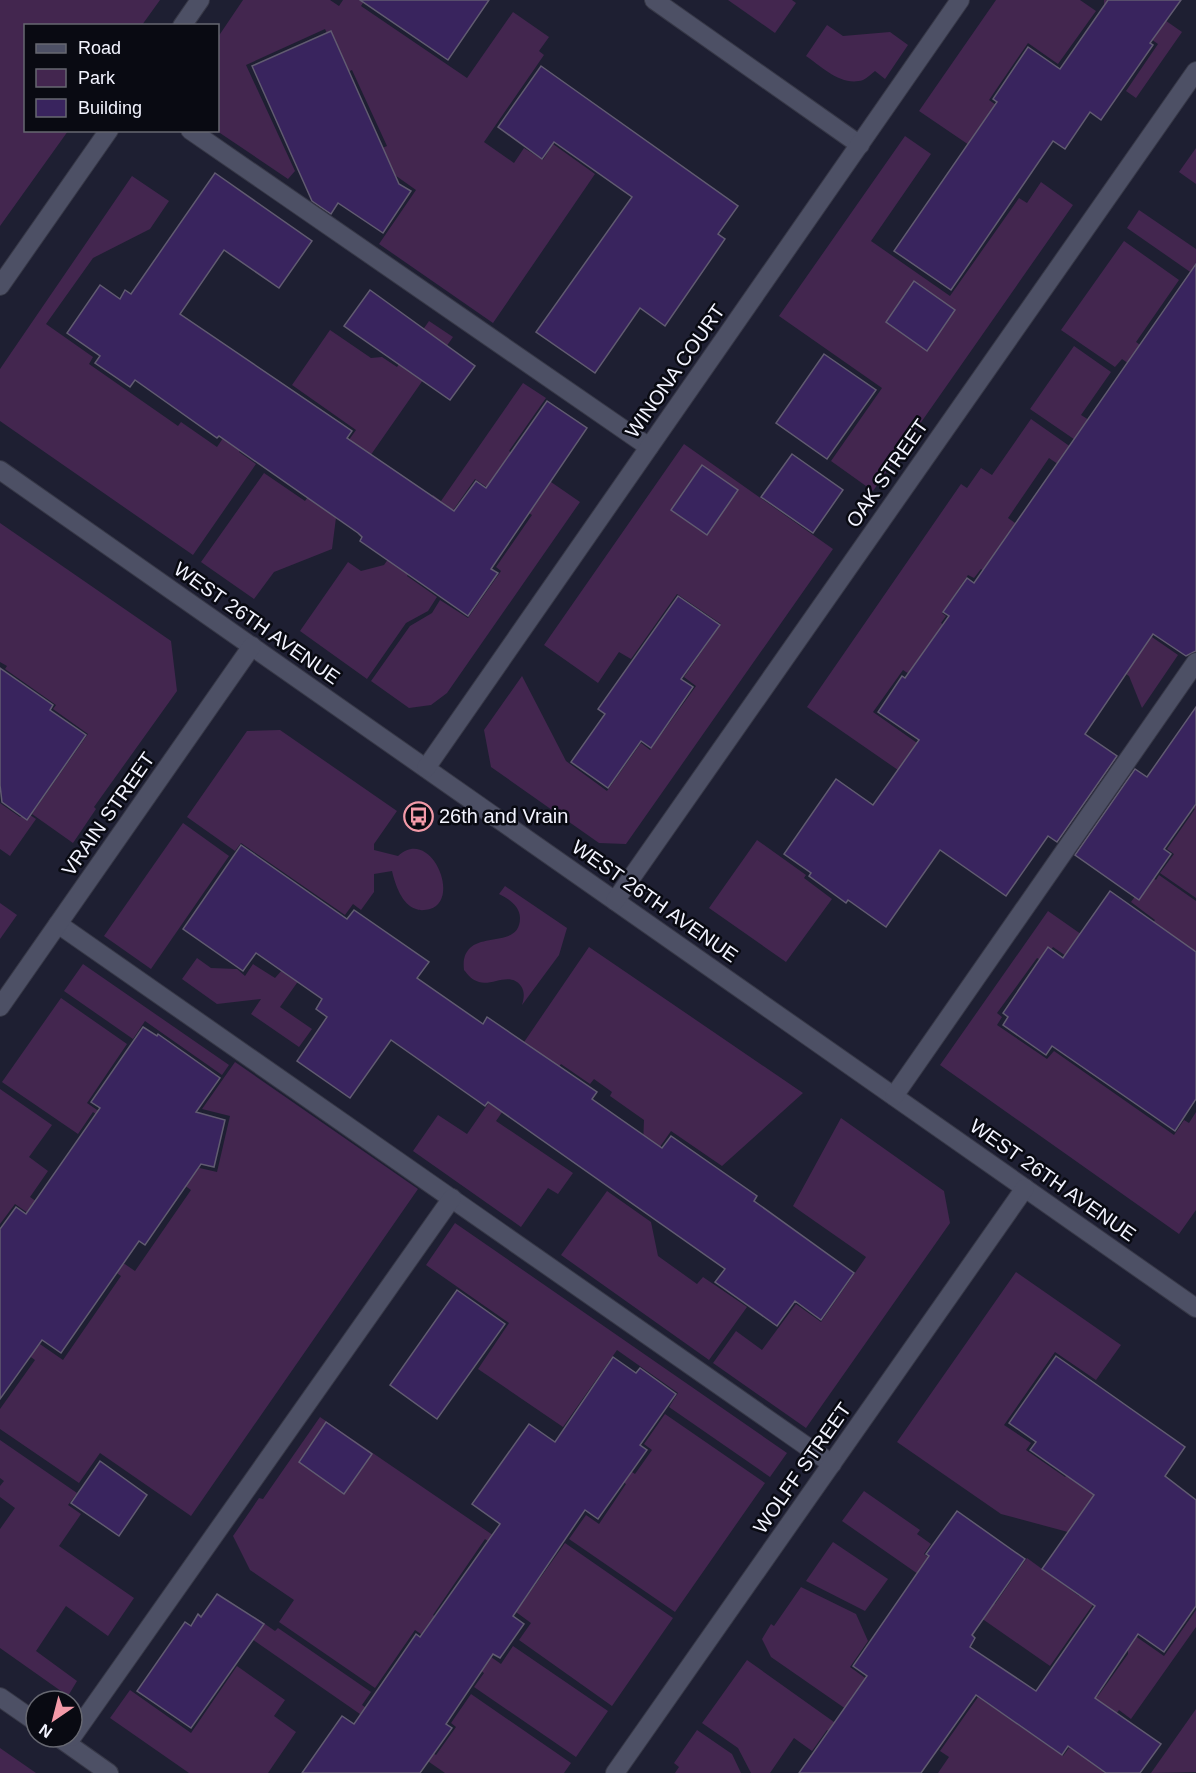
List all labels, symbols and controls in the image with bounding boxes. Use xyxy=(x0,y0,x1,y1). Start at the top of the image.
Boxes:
legend xyxy=(24,24,219,132)
text: Road xyxy=(78,38,121,58)
text: Park xyxy=(78,68,116,88)
text: Building xyxy=(78,98,142,118)
street label: WINONA COURT xyxy=(621,300,729,442)
street label: OAK STREET xyxy=(842,415,932,531)
street label: WEST 26TH AVENUE xyxy=(170,557,344,689)
street label: VRAIN STREET xyxy=(57,748,159,880)
bus stop icon: 26th and Vrain xyxy=(402,800,434,832)
place label: 26th and Vrain xyxy=(439,805,568,827)
street label: WEST 26TH AVENUE xyxy=(568,835,742,967)
street label: WEST 26TH AVENUE xyxy=(966,1114,1140,1246)
street label: WOLFF STREET xyxy=(749,1398,855,1538)
north arrow xyxy=(24,1689,84,1749)
text: N xyxy=(36,1721,55,1741)

